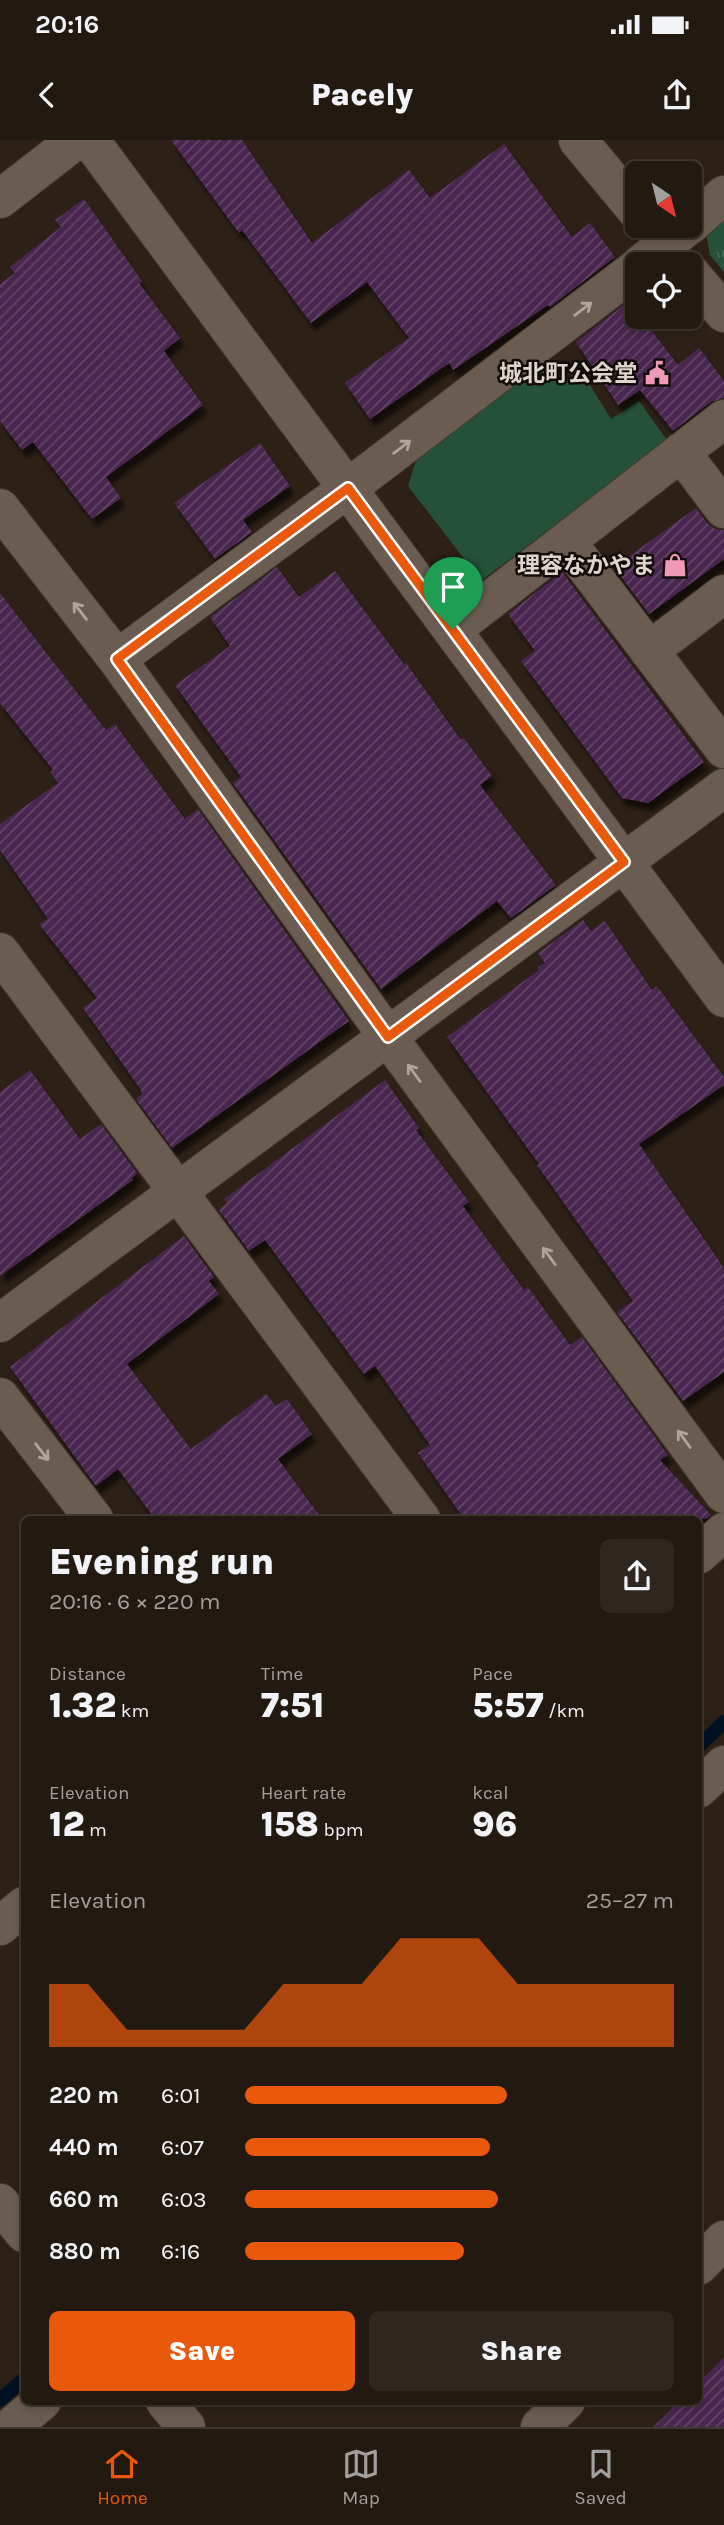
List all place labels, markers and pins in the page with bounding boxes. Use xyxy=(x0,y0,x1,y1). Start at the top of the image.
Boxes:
public building icon: 城北町公会堂 xyxy=(643,359,671,387)
place label: 城北町公会堂 xyxy=(499,360,637,387)
shop icon: 理容なかやま xyxy=(661,551,689,579)
place label: 理容なかやま xyxy=(517,552,655,579)
pin xyxy=(423,557,483,629)

